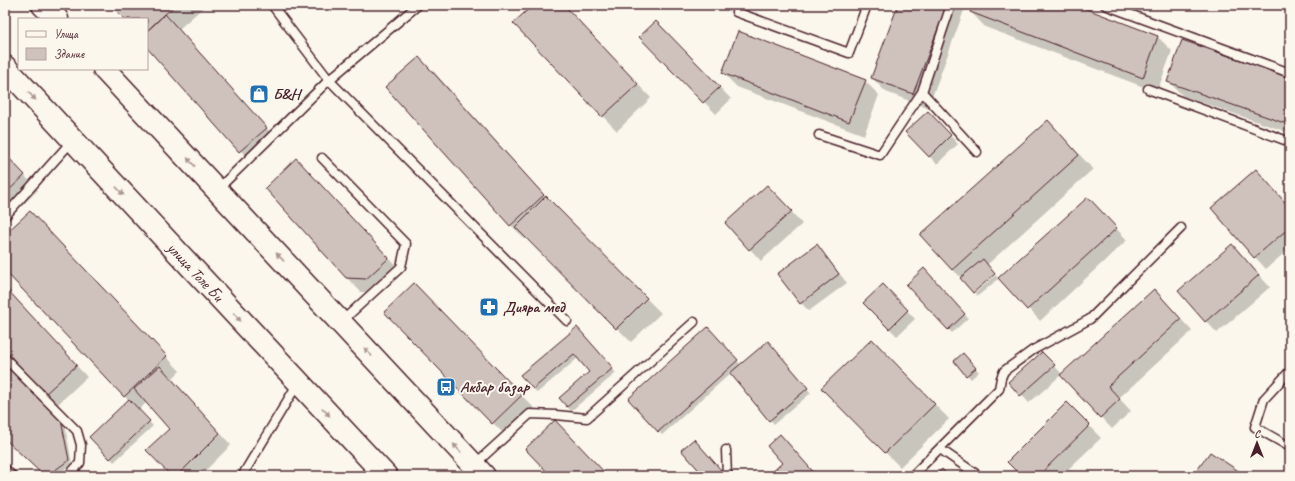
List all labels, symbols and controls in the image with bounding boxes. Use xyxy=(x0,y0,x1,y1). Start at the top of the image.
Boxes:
legend xyxy=(18,18,148,70)
text: Улица xyxy=(54,26,79,42)
text: Здание xyxy=(54,46,85,62)
shop icon: Б&Н xyxy=(248,83,270,105)
place label: Б&Н xyxy=(273,84,302,104)
one-way arrow xyxy=(27,91,36,101)
one-way arrow xyxy=(187,157,196,167)
one-way arrow xyxy=(115,186,125,196)
street label: улица Толе Би xyxy=(162,237,228,307)
one-way arrow xyxy=(275,252,285,262)
pharmacy icon: Дияра мед xyxy=(478,296,500,318)
place label: Дияра мед xyxy=(503,297,567,317)
one-way arrow xyxy=(233,312,242,322)
one-way arrow xyxy=(364,347,373,358)
bus stop icon: Акбар базар xyxy=(435,376,457,398)
place label: Акбар базар xyxy=(460,377,531,397)
one-way arrow xyxy=(321,407,331,417)
north arrow xyxy=(1237,423,1277,463)
text: С xyxy=(1254,426,1261,440)
one-way arrow xyxy=(452,443,462,453)

